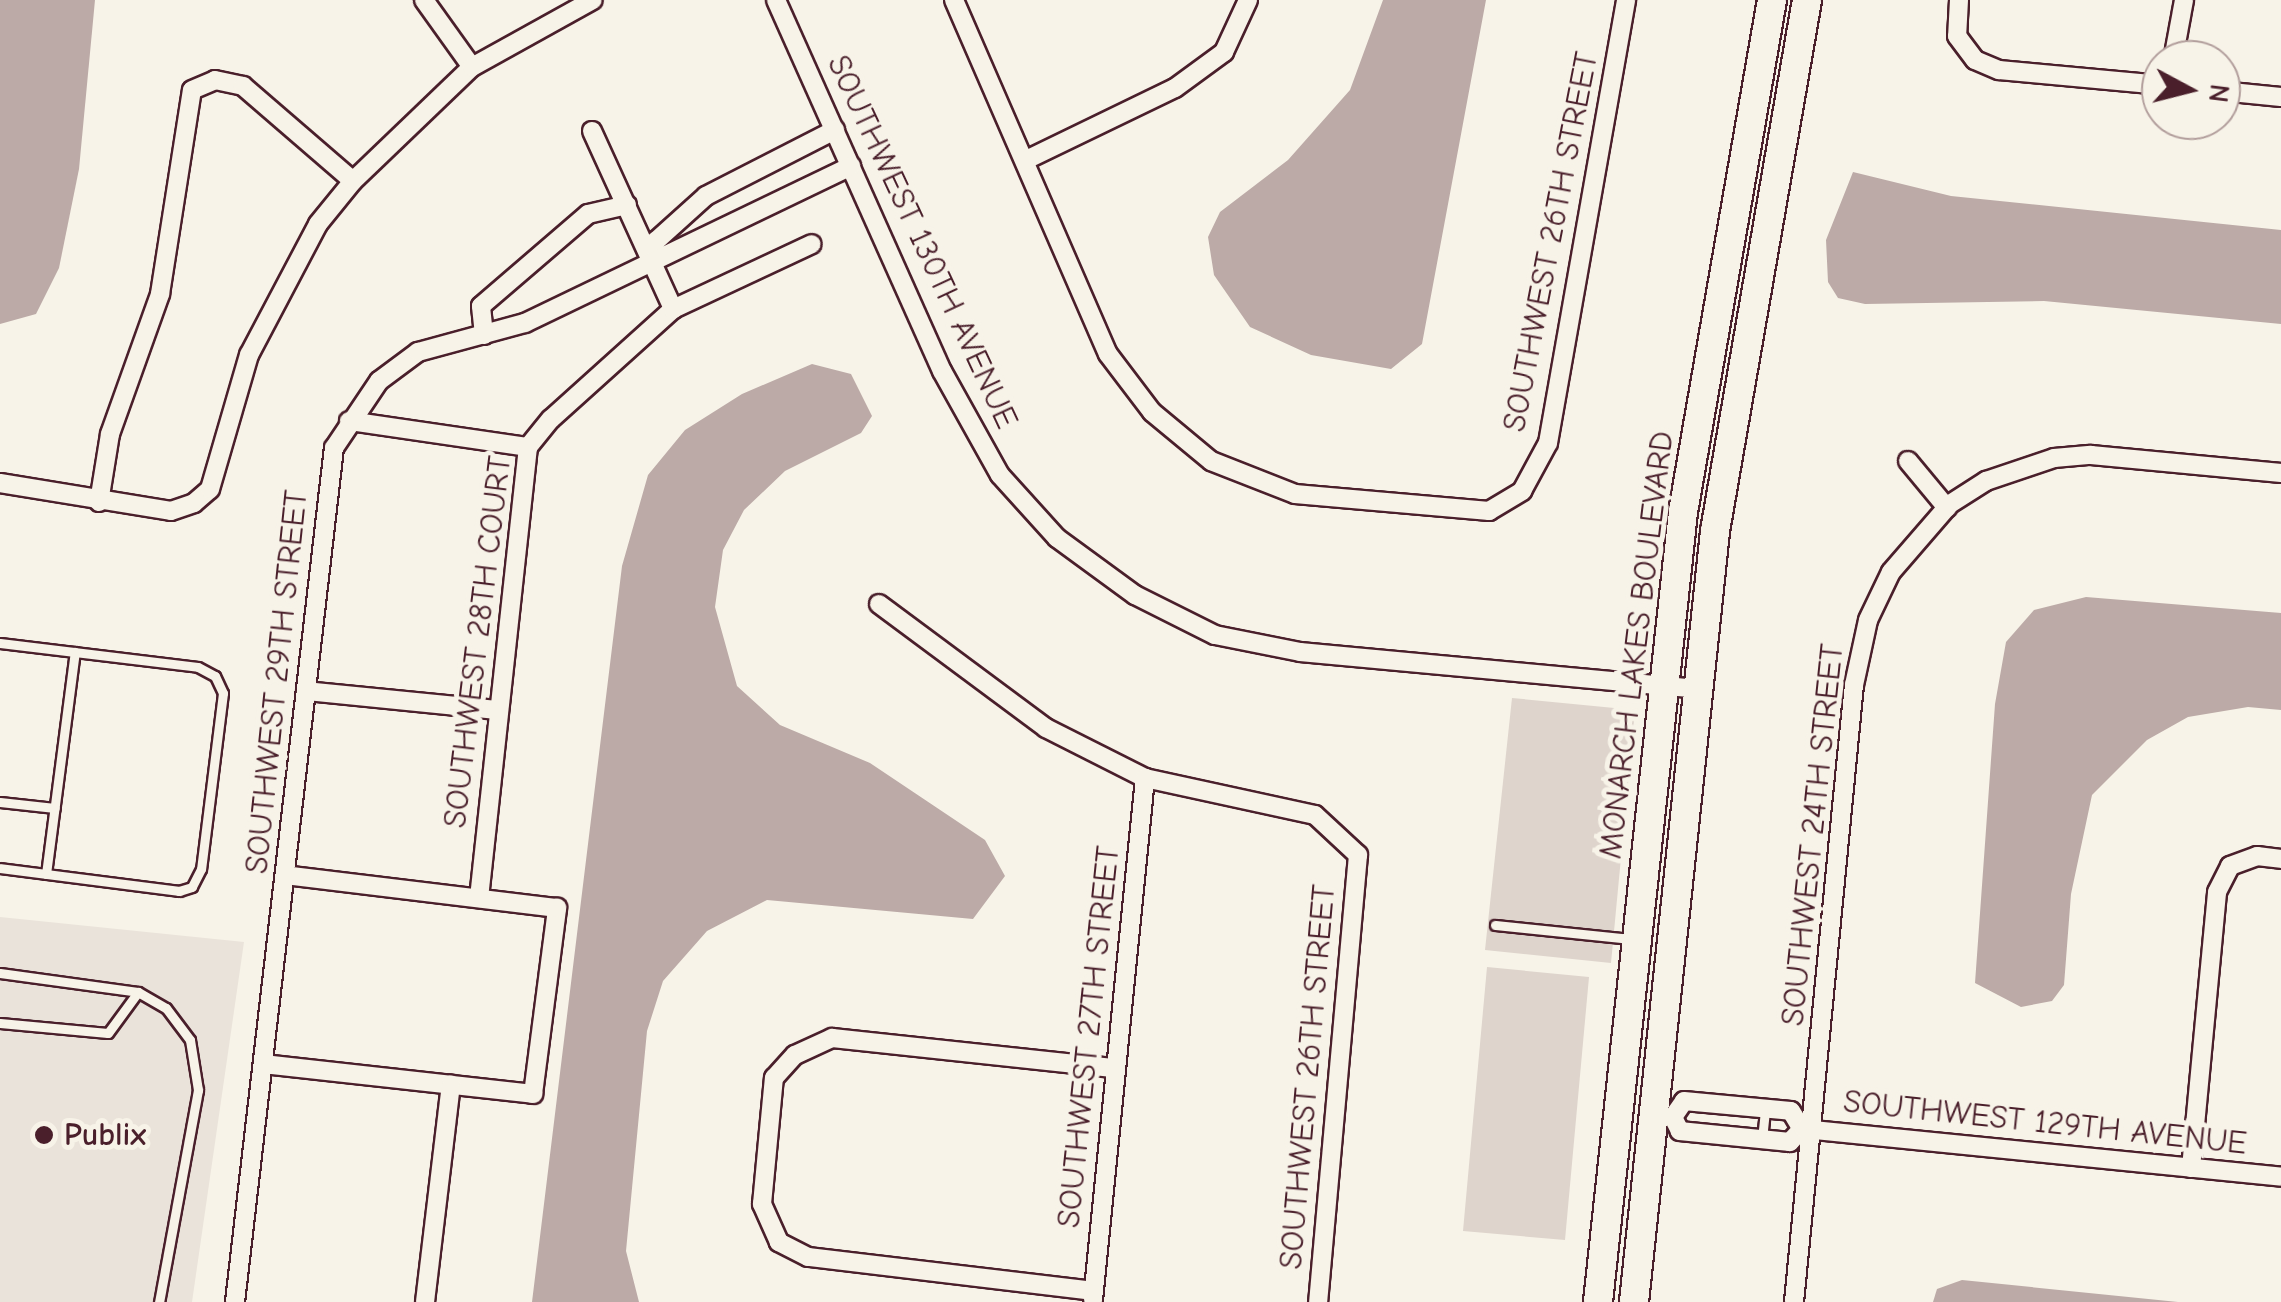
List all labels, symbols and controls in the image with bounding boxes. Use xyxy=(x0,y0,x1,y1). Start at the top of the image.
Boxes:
north arrow xyxy=(2141,40,2241,140)
street label: SOUTHWEST 130TH AVENUE xyxy=(819,49,1025,435)
street label: SOUTHWEST 26TH STREET xyxy=(1495,49,1607,435)
text: N xyxy=(2202,82,2236,104)
street label: MONARCH LAKES BOULEVARD xyxy=(1592,429,1682,861)
street label: SOUTHWEST 28TH COURT xyxy=(436,454,520,830)
street label: SOUTHWEST 29TH STREET xyxy=(238,488,316,876)
street label: SOUTHWEST 24TH STREET xyxy=(1774,642,1852,1028)
street label: SOUTHWEST 27TH STREET xyxy=(1050,844,1128,1230)
street label: SOUTHWEST 26TH STREET xyxy=(1272,883,1344,1271)
street label: SOUTHWEST 129TH AVENUE xyxy=(1841,1083,2249,1163)
place label: Publix xyxy=(64,1116,146,1154)
marker: Publix xyxy=(33,1124,55,1146)

